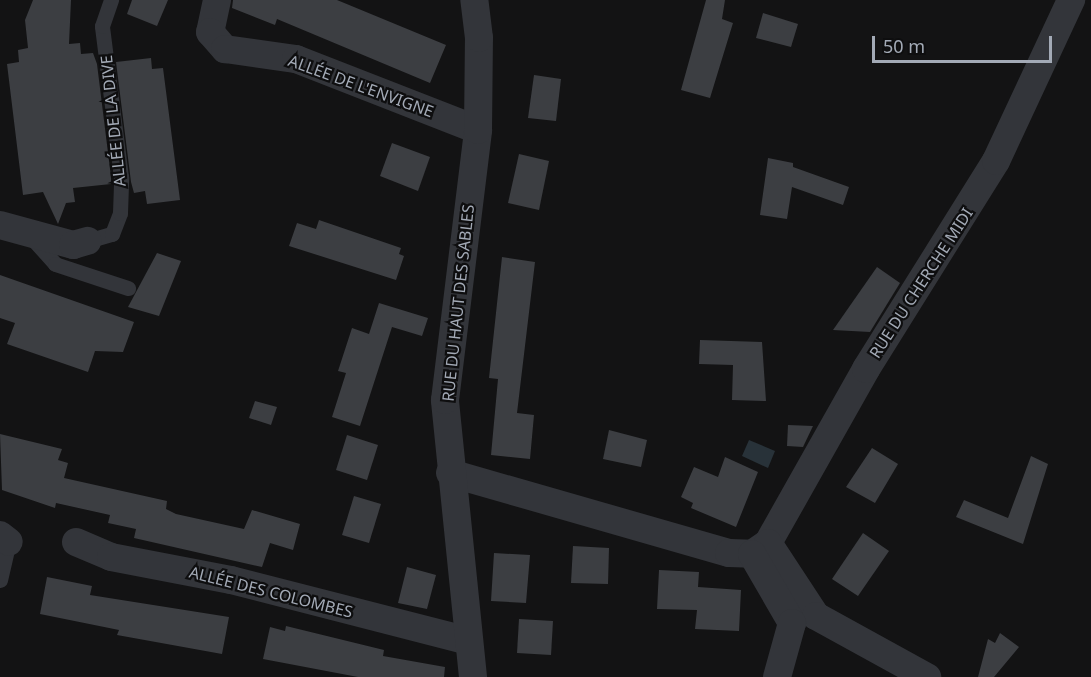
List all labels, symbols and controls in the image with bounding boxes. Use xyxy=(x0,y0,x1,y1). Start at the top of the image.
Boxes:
scale bar xyxy=(875,24,1055,62)
text: 50 m xyxy=(883,34,925,58)
street label: ALLÉE DE L'ENVIGNE xyxy=(286,51,436,121)
street label: ALLÉE DE LA DIVE xyxy=(97,54,129,188)
street label: RUE DU HAUT DES SABLES xyxy=(438,204,478,402)
street label: RUE DU CHERCHE MIDI xyxy=(865,204,977,362)
street label: ALLÉE DES COLOMBES xyxy=(187,562,355,622)

